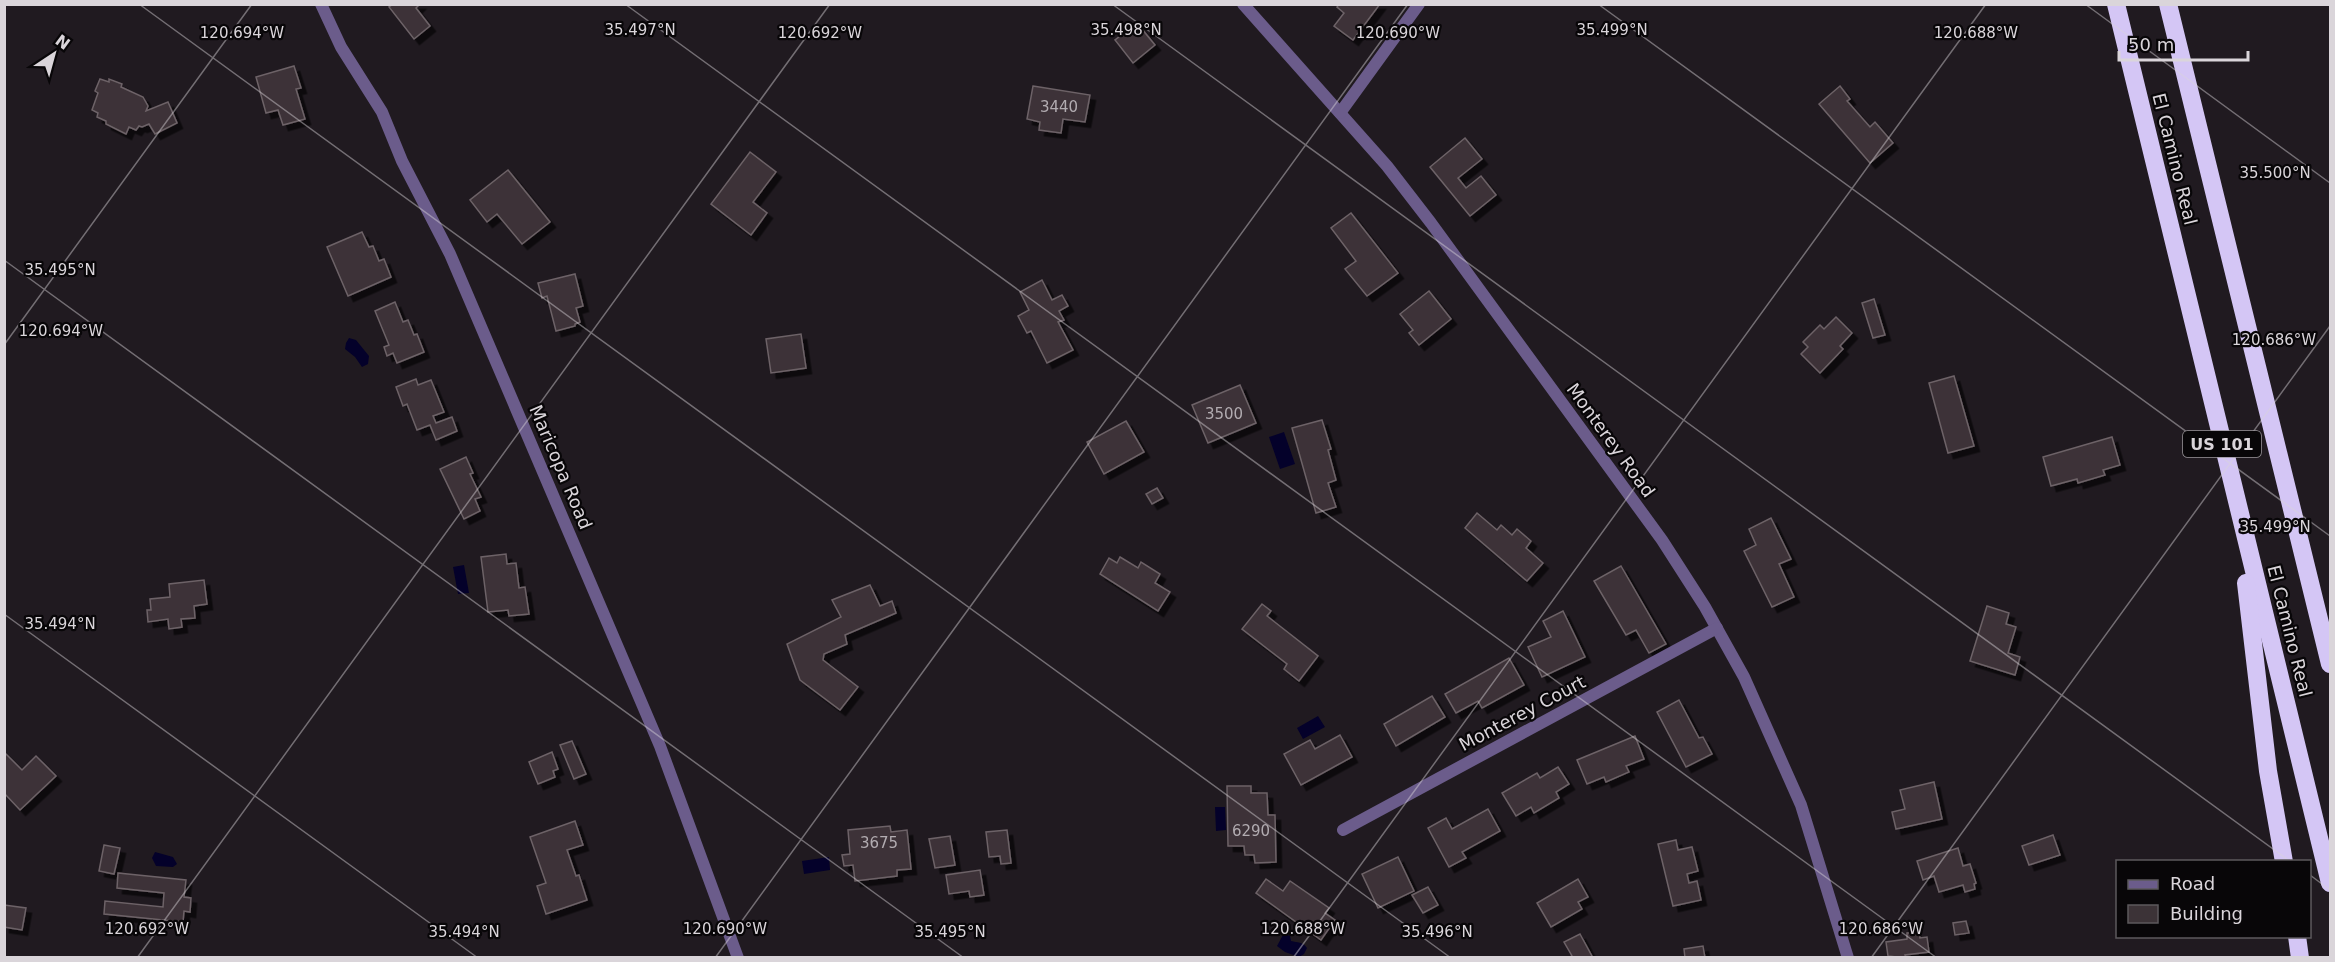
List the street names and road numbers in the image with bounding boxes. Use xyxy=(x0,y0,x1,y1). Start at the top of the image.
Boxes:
street label: El Camino Real xyxy=(2148,91,2202,227)
street label: Monterey Road xyxy=(1563,379,1659,501)
street label: Maricopa Road xyxy=(525,402,597,532)
road number: US 101 xyxy=(2183,431,2261,457)
street label: El Camino Real xyxy=(2263,563,2317,699)
street label: Monterey Court xyxy=(1455,671,1589,755)

